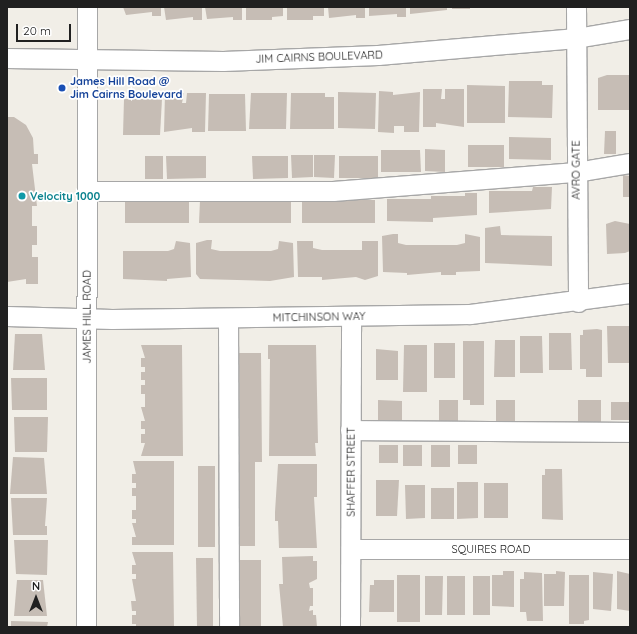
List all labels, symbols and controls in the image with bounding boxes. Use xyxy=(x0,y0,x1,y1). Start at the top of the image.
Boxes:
scale bar xyxy=(18,16,73,42)
text: 20 m xyxy=(23,23,51,38)
street label: JIM CAIRNS BOULEVARD xyxy=(255,48,383,66)
place label: James Hill Road @ Jim Cairns Boulevard xyxy=(70,75,182,101)
marker: James Hill Road @ Jim Cairns Boulevard xyxy=(57,83,67,93)
street label: AVRO GATE xyxy=(569,140,583,200)
place label: Velocity 1000 xyxy=(30,189,100,203)
marker: Velocity 1000 xyxy=(17,191,27,201)
street label: JAMES HILL ROAD xyxy=(80,270,94,364)
street label: MITCHINSON WAY xyxy=(272,310,366,324)
street label: SHAFFER STREET xyxy=(344,427,358,517)
street label: SQUIRES ROAD xyxy=(452,542,530,556)
north arrow xyxy=(16,578,56,618)
text: N xyxy=(32,579,40,593)

